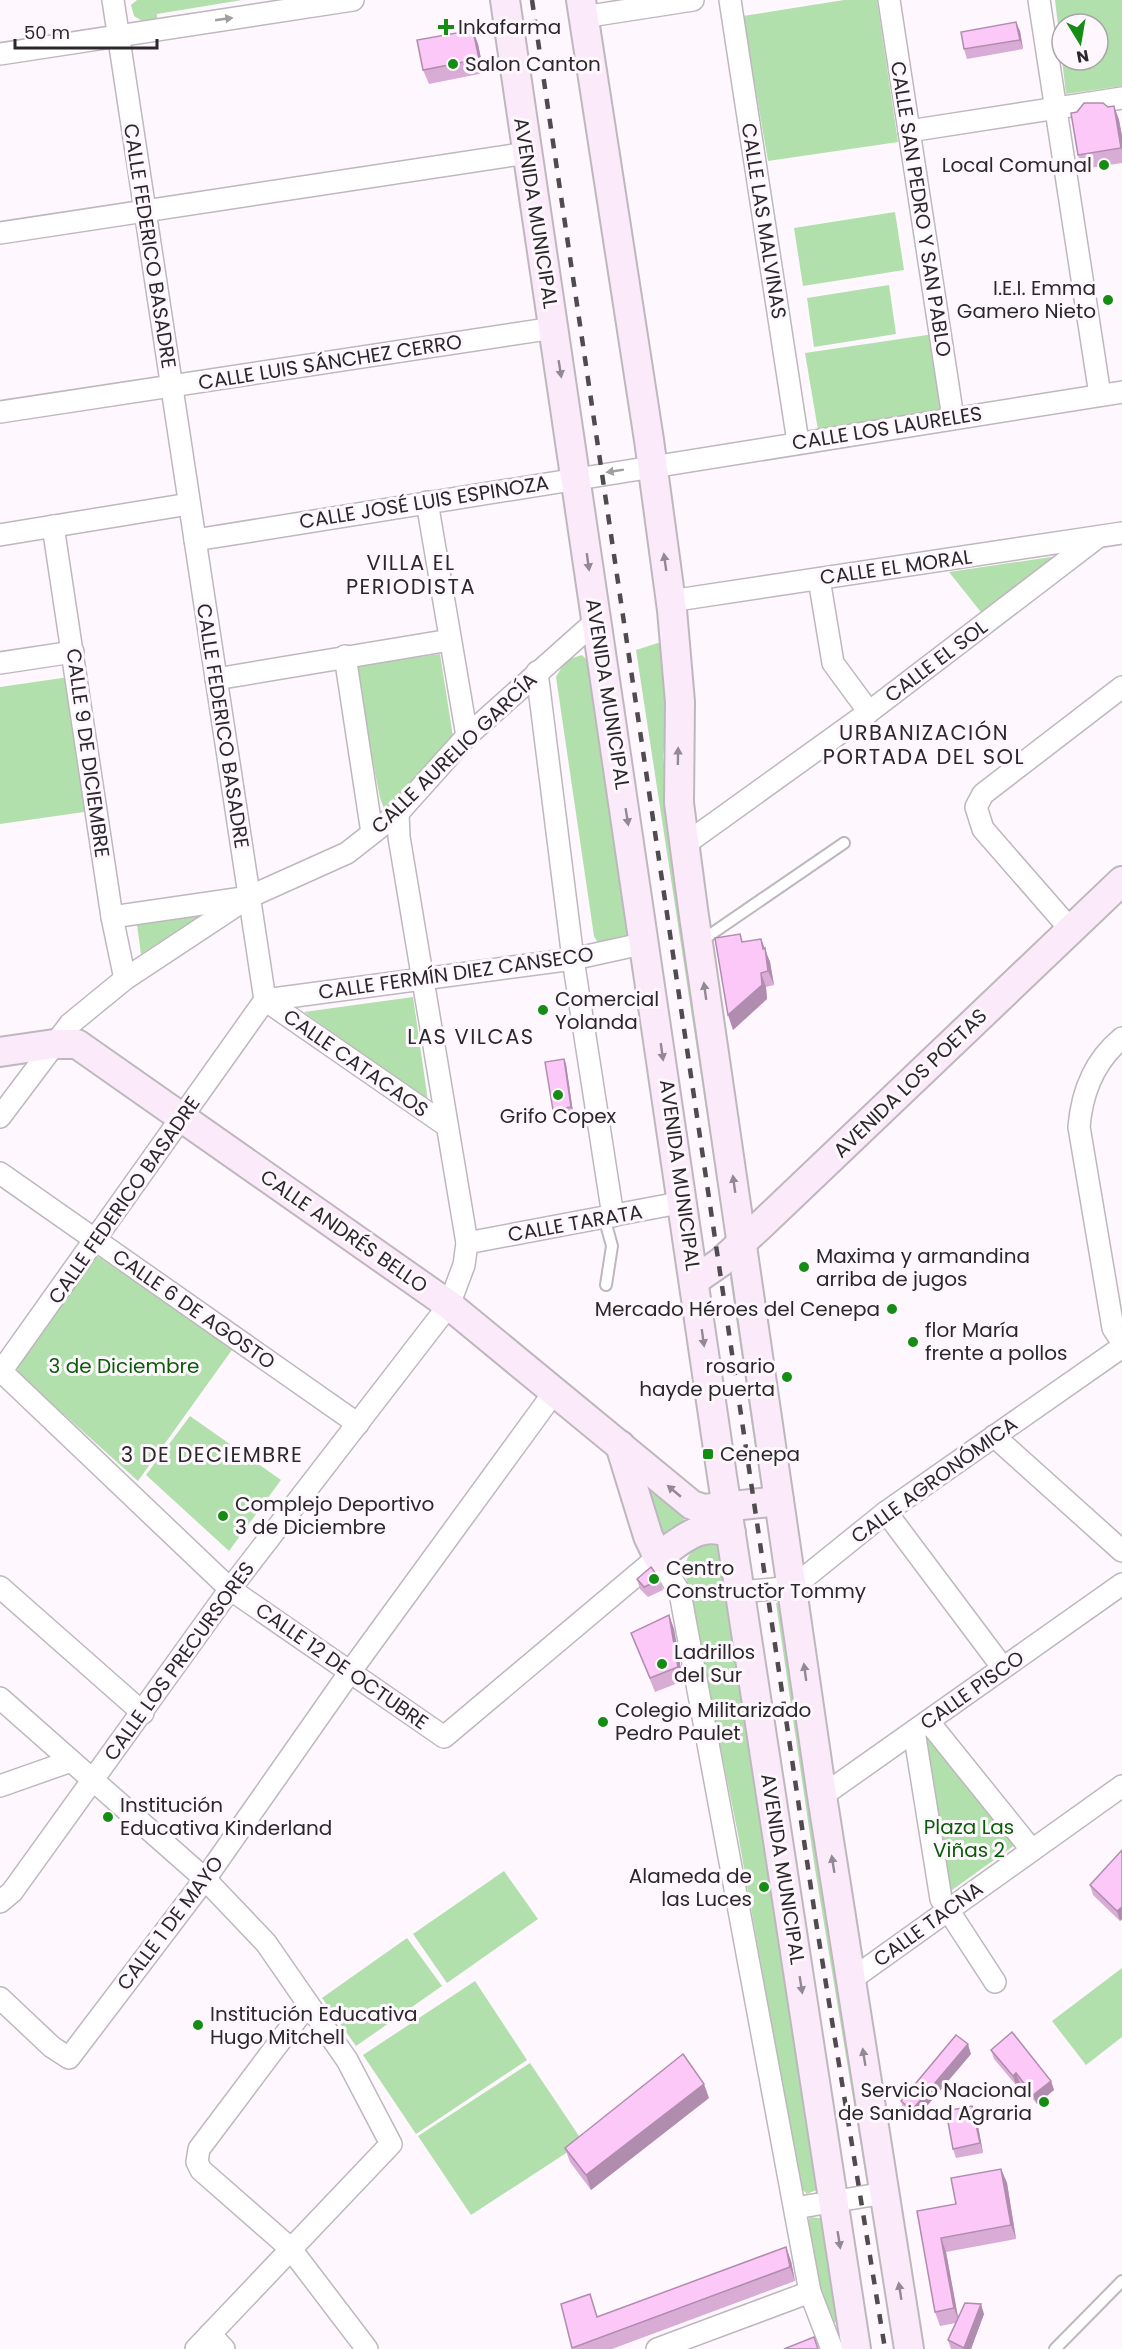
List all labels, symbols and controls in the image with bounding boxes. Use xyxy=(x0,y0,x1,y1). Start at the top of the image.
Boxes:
scale bar xyxy=(15,12,158,50)
north arrow xyxy=(1050,12,1110,72)
place label: Inkafarma xyxy=(458,13,561,41)
one-way arrow xyxy=(214,15,233,24)
text: 50 m xyxy=(24,20,70,45)
marker: Inkafarma xyxy=(439,20,453,34)
text: N xyxy=(1075,44,1091,69)
place label: Salon Canton xyxy=(465,50,601,78)
marker: Salon Canton xyxy=(446,57,460,71)
street label: CALLE SAN PEDRO Y SAN PABLO xyxy=(884,59,958,359)
street label: AVENIDA MUNICIPAL xyxy=(507,116,565,311)
street label: CALLE LAS MALVINAS xyxy=(735,121,793,321)
street label: CALLE FEDERICO BASADRE xyxy=(117,122,183,370)
place label: Local Comunal xyxy=(942,151,1092,179)
marker: Local Comunal xyxy=(1097,158,1111,172)
place label: I.E.I. Emma Gamero Nieto xyxy=(957,274,1096,325)
marker: I.E.I. Emma Gamero Nieto xyxy=(1101,293,1115,307)
street label: CALLE LUIS SÁNCHEZ CERRO xyxy=(196,327,464,397)
one-way arrow xyxy=(556,360,565,379)
street label: CALLE LOS LAURELES xyxy=(790,399,984,457)
one-way arrow xyxy=(605,467,624,476)
street label: CALLE JOSÉ LUIS ESPINOZA xyxy=(297,468,551,536)
street label: CALLE EL MORAL xyxy=(818,542,974,592)
district label: VILLA EL PERIODISTA xyxy=(346,548,476,601)
one-way arrow xyxy=(661,552,670,571)
one-way arrow xyxy=(584,553,593,572)
street label: AVENIDA MUNICIPAL xyxy=(579,597,637,792)
street label: CALLE FEDERICO BASADRE xyxy=(190,602,256,850)
street label: CALLE EL SOL xyxy=(879,613,993,709)
street label: CALLE 9 DE DICIEMBRE xyxy=(59,647,117,859)
street label: CALLE AURELIO GARCÍA xyxy=(365,666,543,840)
district label: URBANIZACIÓN PORTADA DEL SOL xyxy=(823,718,1025,771)
one-way arrow xyxy=(673,746,683,765)
one-way arrow xyxy=(622,808,631,827)
street label: CALLE FERMÍN DIEZ CANSECO xyxy=(317,940,595,1006)
one-way arrow xyxy=(700,981,709,1000)
place label: Comercial Yolanda xyxy=(555,985,659,1036)
street label: CALLE CATACAOS xyxy=(278,1002,434,1124)
street label: AVENIDA LOS POETAS xyxy=(827,1002,993,1164)
marker: Comercial Yolanda xyxy=(536,1003,550,1017)
district label: LAS VILCAS xyxy=(407,1022,535,1051)
one-way arrow xyxy=(657,1042,666,1061)
street label: AVENIDA MUNICIPAL xyxy=(653,1078,707,1273)
marker: Grifo Copex xyxy=(551,1088,565,1102)
street label: CALLE FEDERICO BASADRE xyxy=(42,1091,206,1309)
place label: Grifo Copex xyxy=(500,1102,617,1130)
street label: CALLE ANDRÉS BELLO xyxy=(255,1163,433,1299)
one-way arrow xyxy=(729,1174,738,1193)
street label: CALLE TARATA xyxy=(506,1197,644,1249)
street label: CALLE 6 DE AGOSTO xyxy=(107,1242,281,1376)
place label: Maxima y armandina arriba de jugos xyxy=(816,1242,1030,1293)
marker: Maxima y armandina arriba de jugos xyxy=(797,1260,811,1274)
place label: Mercado Héroes del Cenepa xyxy=(595,1295,880,1323)
marker: Mercado Héroes del Cenepa xyxy=(885,1302,899,1316)
place label: flor María frente a pollos xyxy=(925,1316,1068,1367)
one-way arrow xyxy=(699,1329,708,1348)
marker: flor María frente a pollos xyxy=(906,1335,920,1349)
park label: 3 de Diciembre xyxy=(49,1352,199,1380)
place label: rosario hayde puerta xyxy=(639,1352,775,1403)
marker: rosario hayde puerta xyxy=(780,1370,794,1384)
street label: CALLE AGRONÓMICA xyxy=(845,1410,1023,1550)
district label: 3 DE DECIEMBRE xyxy=(121,1440,303,1469)
place label: Cenepa xyxy=(720,1440,800,1468)
marker: Cenepa xyxy=(701,1447,715,1461)
one-way arrow xyxy=(667,1485,682,1498)
place label: Complejo Deportivo 3 de Diciembre xyxy=(235,1490,434,1541)
marker: Complejo Deportivo 3 de Diciembre xyxy=(216,1509,230,1523)
place label: Centro Constructor Tommy xyxy=(666,1554,866,1605)
street label: CALLE LOS PRECURSORES xyxy=(97,1556,261,1766)
marker: Centro Constructor Tommy xyxy=(647,1572,661,1586)
street label: CALLE 12 DE OCTUBRE xyxy=(250,1596,434,1736)
place label: Ladrillos del Sur xyxy=(674,1638,755,1689)
street label: CALLE PISCO xyxy=(914,1644,1030,1736)
marker: Ladrillos del Sur xyxy=(655,1657,669,1671)
one-way arrow xyxy=(800,1662,809,1681)
place label: Colegio Militarizado Pedro Paulet xyxy=(615,1696,811,1747)
marker: Colegio Militarizado Pedro Paulet xyxy=(596,1715,610,1729)
street label: AVENIDA MUNICIPAL xyxy=(754,1772,812,1967)
place label: Institución Educativa Kinderland xyxy=(120,1791,332,1842)
marker: Institución Educativa Kinderland xyxy=(101,1810,115,1824)
park label: Plaza Las Viñas 2 xyxy=(924,1813,1014,1864)
street label: CALLE 1 DE MAYO xyxy=(110,1850,230,1996)
one-way arrow xyxy=(828,1855,837,1874)
place label: Alameda de las Luces xyxy=(629,1862,752,1913)
street label: CALLE TACNA xyxy=(868,1875,988,1973)
marker: Alameda de las Luces xyxy=(757,1880,771,1894)
one-way arrow xyxy=(796,1976,805,1995)
place label: Institución Educativa Hugo Mitchell xyxy=(210,2000,418,2051)
marker: Institución Educativa Hugo Mitchell xyxy=(191,2018,205,2032)
one-way arrow xyxy=(859,2047,868,2066)
place label: Servicio Nacional de Sanidad Agraria xyxy=(838,2076,1032,2127)
marker: Servicio Nacional de Sanidad Agraria xyxy=(1037,2095,1051,2109)
one-way arrow xyxy=(835,2231,844,2250)
one-way arrow xyxy=(895,2282,904,2301)

